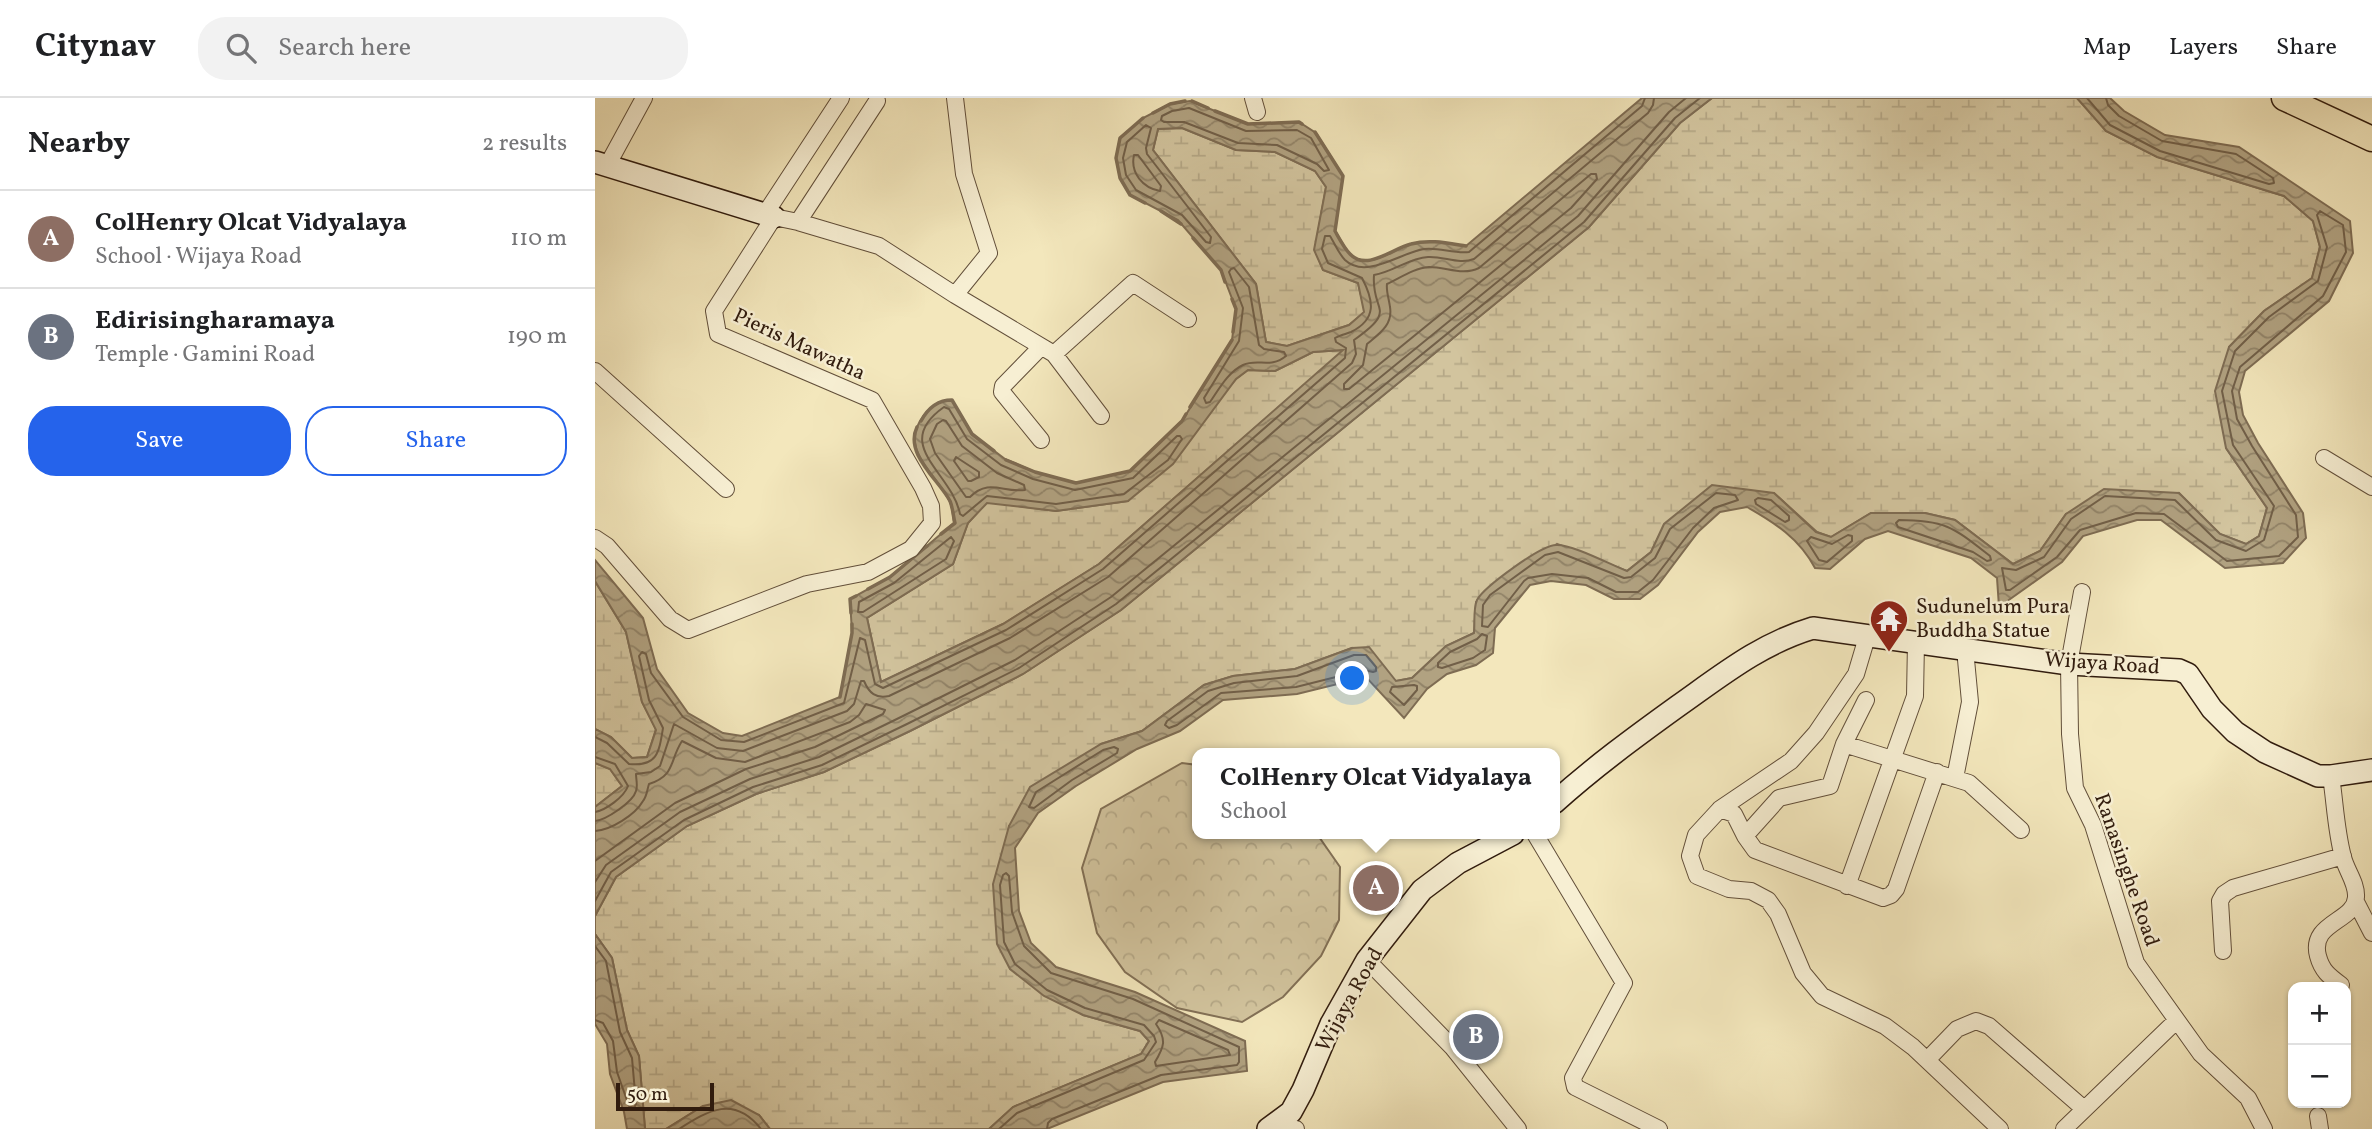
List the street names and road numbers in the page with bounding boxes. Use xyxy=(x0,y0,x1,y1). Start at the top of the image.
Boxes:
street label: Pieris Mawatha xyxy=(728,302,870,388)
street label: Wijaya Road xyxy=(2043,645,2161,683)
street label: Ranasinghe Road xyxy=(2086,789,2166,951)
street label: Wijaya Road xyxy=(1309,942,1391,1058)

